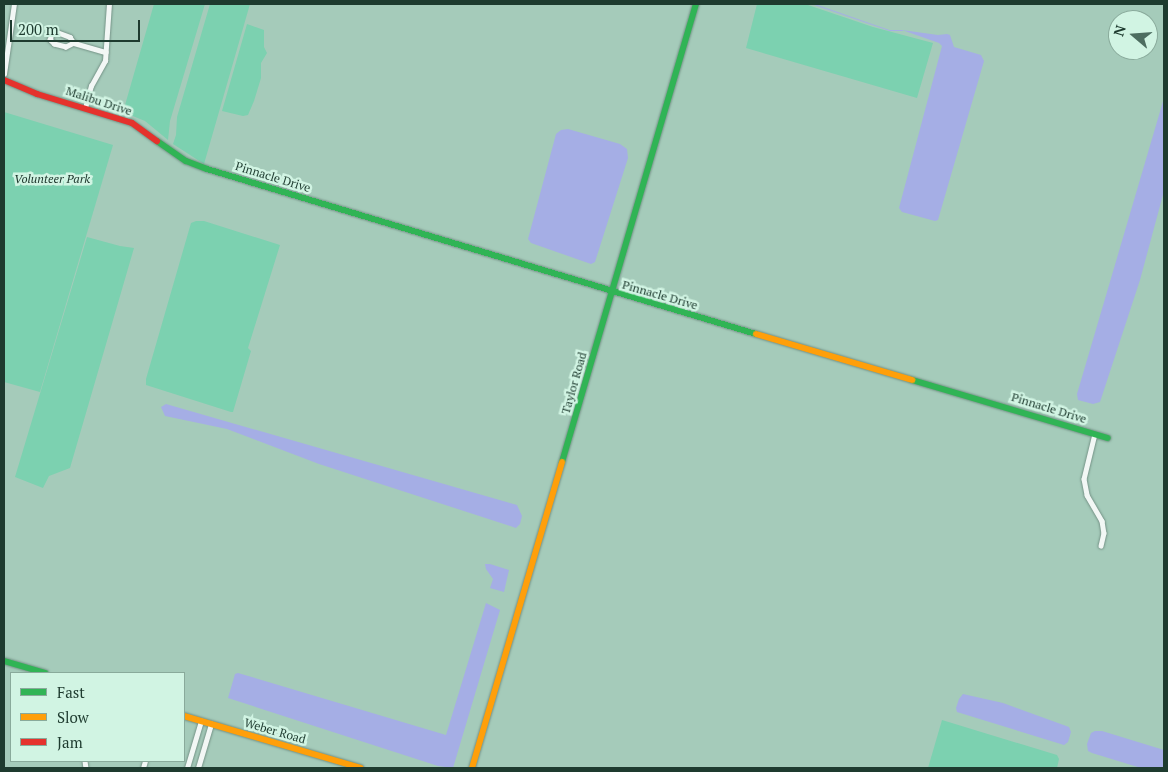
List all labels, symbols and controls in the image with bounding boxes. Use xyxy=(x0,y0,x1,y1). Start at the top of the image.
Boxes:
scale bar xyxy=(12,10,142,42)
north arrow xyxy=(1108,10,1158,60)
text: 200 m xyxy=(18,19,59,39)
text: N xyxy=(1109,23,1130,39)
street label: Malibu Drive xyxy=(64,84,134,118)
street label: Pinnacle Drive xyxy=(234,159,312,195)
park label: Volunteer Park xyxy=(14,172,90,186)
street label: Pinnacle Drive xyxy=(621,277,699,313)
street label: Taylor Road xyxy=(558,350,590,416)
street label: Pinnacle Drive xyxy=(1010,390,1088,426)
legend xyxy=(10,672,185,762)
text: Fast xyxy=(57,682,85,702)
text: Slow xyxy=(57,707,89,727)
street label: Weber Road xyxy=(243,715,307,747)
text: Jam xyxy=(57,732,83,752)

